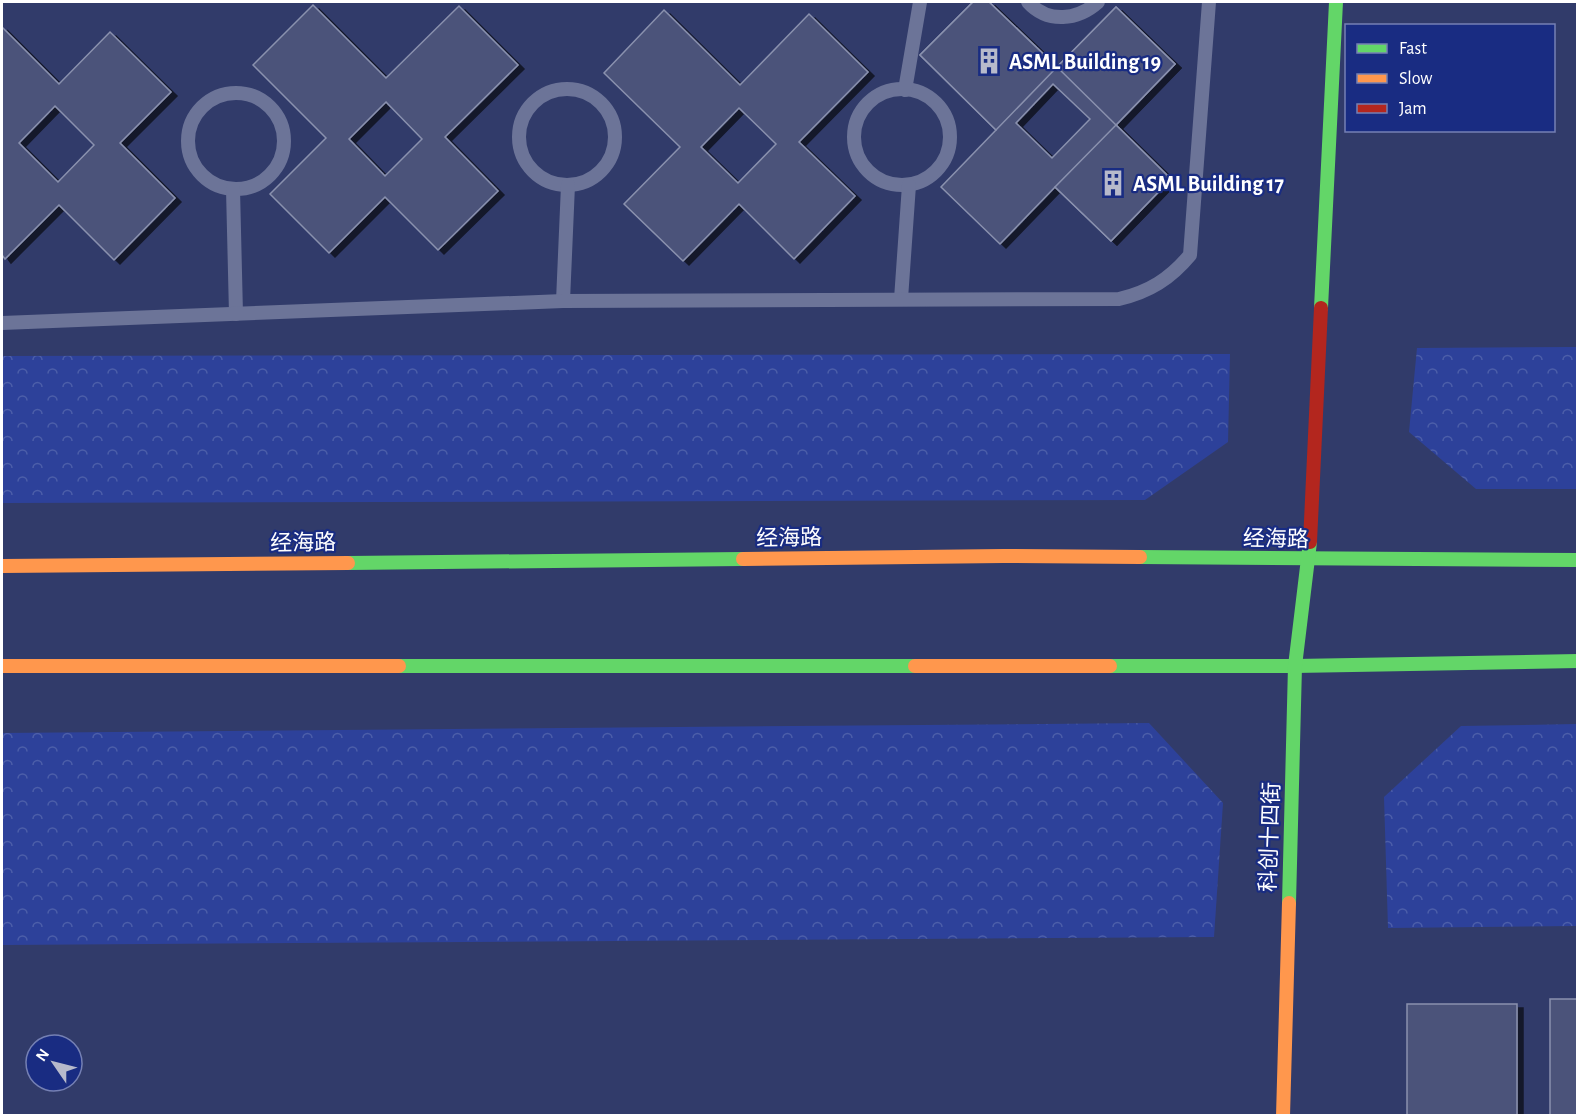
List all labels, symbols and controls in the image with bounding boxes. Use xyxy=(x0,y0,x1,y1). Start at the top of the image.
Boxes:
legend xyxy=(1345,24,1555,132)
text: Fast xyxy=(1399,40,1427,58)
building icon: ASML Building 19 xyxy=(974,46,1004,76)
place label: ASML Building 19 xyxy=(1009,51,1161,73)
text: Slow xyxy=(1399,70,1432,88)
text: Jam xyxy=(1399,100,1427,118)
building icon: ASML Building 17 xyxy=(1098,168,1128,198)
place label: ASML Building 17 xyxy=(1133,173,1284,195)
street label: 经海路 xyxy=(756,525,822,550)
street label: 经海路 xyxy=(1243,526,1309,551)
street label: 经海路 xyxy=(270,530,336,555)
street label: 科创十四街 xyxy=(1256,782,1283,892)
north arrow xyxy=(24,1033,84,1093)
text: N xyxy=(33,1046,52,1064)

